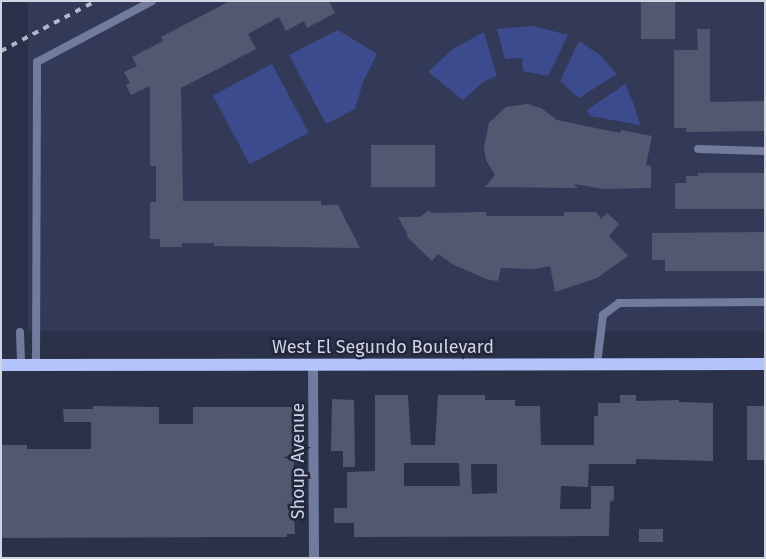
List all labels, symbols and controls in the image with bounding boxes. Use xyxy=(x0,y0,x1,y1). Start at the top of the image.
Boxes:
street label: West El Segundo Boulevard xyxy=(272,336,494,358)
street label: Shoup Avenue xyxy=(287,403,309,519)

